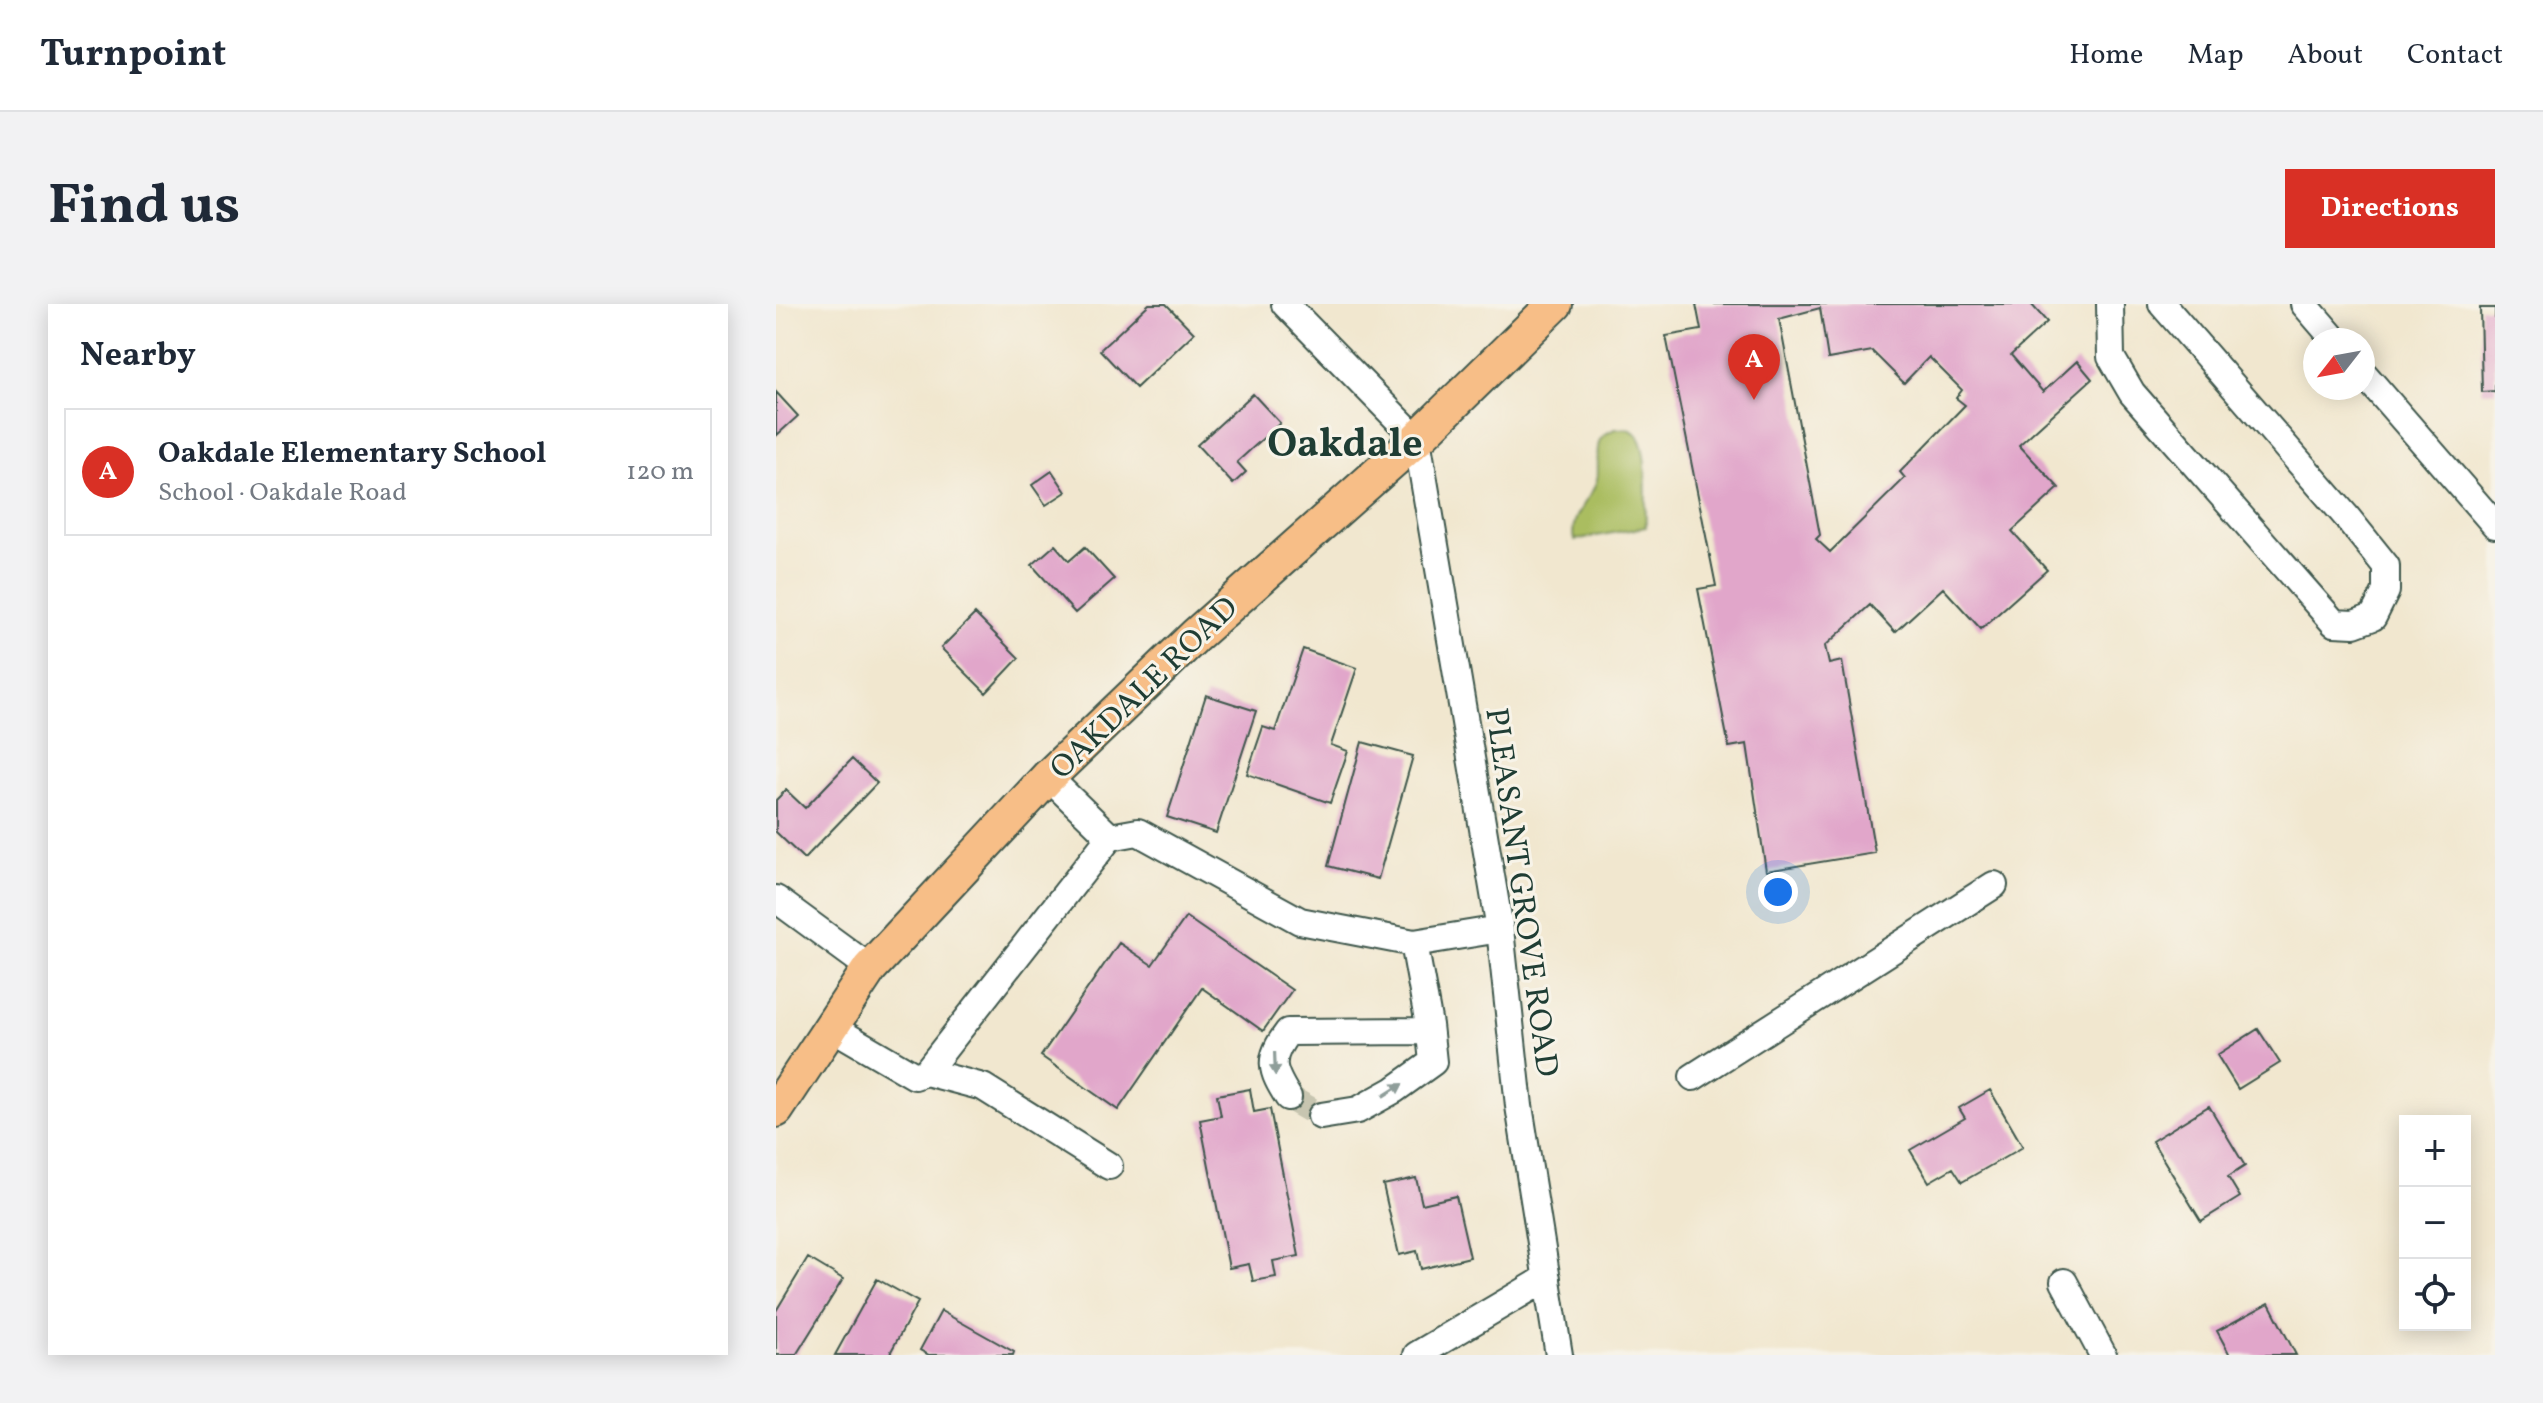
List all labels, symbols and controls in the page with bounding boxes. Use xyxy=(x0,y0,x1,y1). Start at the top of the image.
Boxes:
text: Turnpoint xyxy=(40,29,226,82)
text: Home xyxy=(2069,36,2143,75)
text: Map xyxy=(2187,36,2243,75)
text: About xyxy=(2287,36,2363,75)
text: Contact xyxy=(2407,36,2503,75)
text: Find us xyxy=(48,169,240,247)
button: Directions xyxy=(2285,169,2495,248)
north arrow xyxy=(2303,328,2375,400)
text: Nearby xyxy=(80,333,196,380)
pin: A xyxy=(1728,334,1780,400)
district label: Oakdale xyxy=(1267,418,1423,474)
text: Oakdale Elementary School xyxy=(158,433,547,475)
text: A xyxy=(99,454,117,490)
text: 120 m xyxy=(626,454,694,490)
text: School · Oakdale Road xyxy=(158,475,407,511)
street label: OAKDALE ROAD xyxy=(1041,588,1249,791)
street label: PLEASANT GROVE ROAD xyxy=(1472,705,1568,1080)
your location xyxy=(1758,872,1798,912)
one-way arrow xyxy=(1269,1052,1282,1077)
one-way arrow xyxy=(1382,1083,1404,1097)
map controls xyxy=(2399,1115,2471,1331)
button: + xyxy=(2399,1115,2471,1187)
button: − xyxy=(2399,1187,2471,1259)
button: locate xyxy=(2399,1259,2471,1331)

